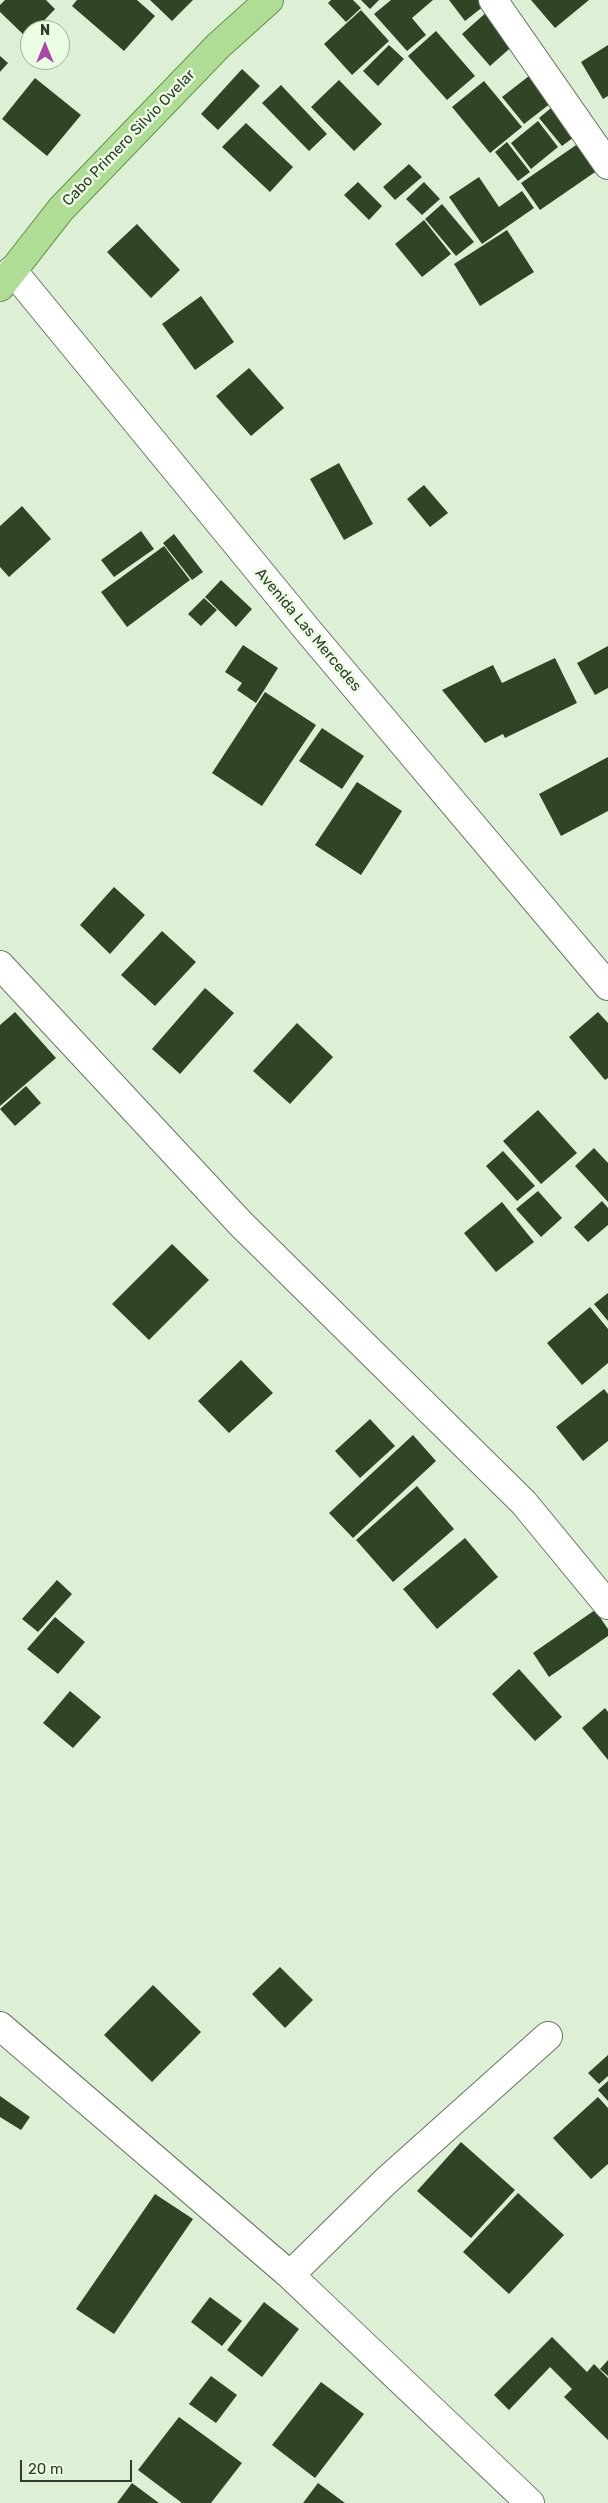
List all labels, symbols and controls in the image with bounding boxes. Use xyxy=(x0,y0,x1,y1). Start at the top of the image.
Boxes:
north arrow xyxy=(20,20,70,70)
text: N xyxy=(40,22,50,39)
street label: Cabo Primero Silvio Ovelar xyxy=(59,66,199,210)
street label: Avenida Las Mercedes xyxy=(251,565,365,695)
scale bar xyxy=(22,2450,135,2482)
text: 20 m xyxy=(28,2460,63,2478)

